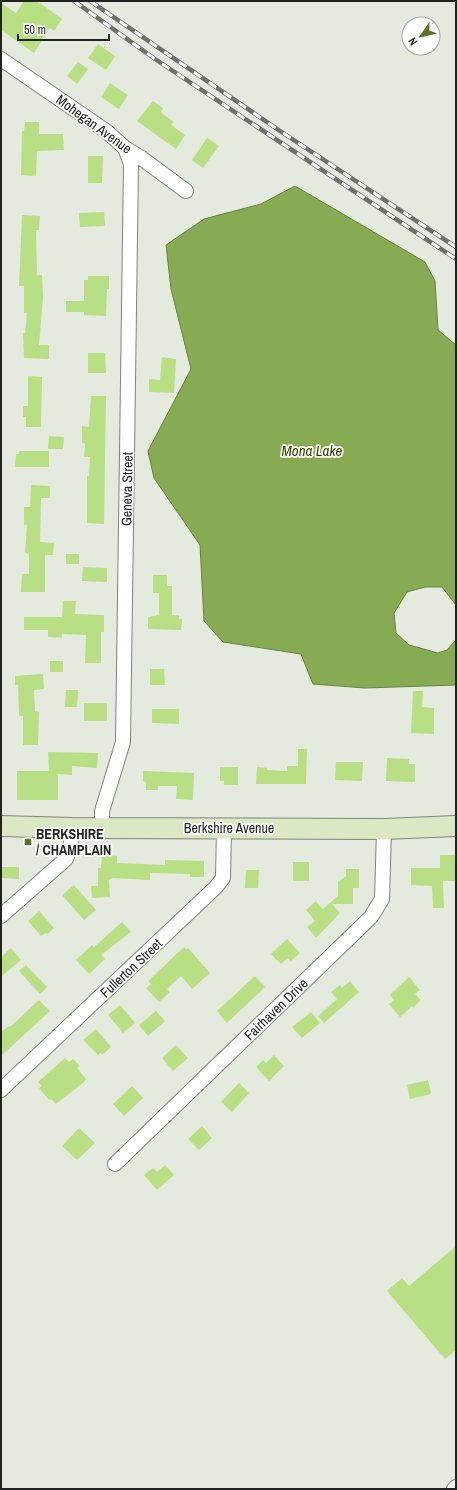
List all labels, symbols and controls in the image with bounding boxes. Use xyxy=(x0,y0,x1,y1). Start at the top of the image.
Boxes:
scale bar xyxy=(18,16,109,42)
north arrow xyxy=(401,16,441,56)
text: 50 m xyxy=(24,22,46,38)
text: N xyxy=(405,35,420,48)
street label: Mohegan Avenue xyxy=(53,91,135,157)
water label: Mona Lake xyxy=(282,440,343,461)
street label: Geneva Street xyxy=(117,452,137,526)
street label: Berkshire Avenue xyxy=(184,819,274,837)
place label: BERKSHIRE / CHAMPLAIN xyxy=(36,825,111,859)
marker: BERKSHIRE / CHAMPLAIN xyxy=(23,837,33,847)
street label: Fullerton Street xyxy=(96,935,166,1001)
street label: Fairhaven Drive xyxy=(240,974,312,1044)

